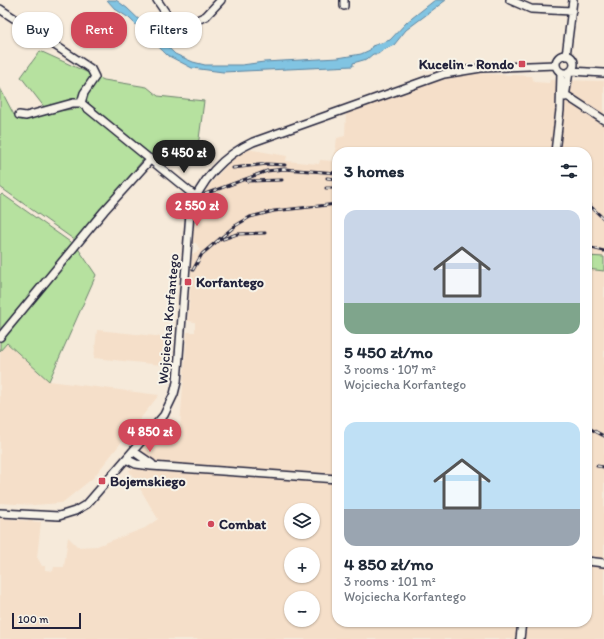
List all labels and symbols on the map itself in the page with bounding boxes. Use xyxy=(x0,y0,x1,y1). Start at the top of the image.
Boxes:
place label: Kucelin - Rondo xyxy=(419,56,514,73)
marker: Kucelin - Rondo xyxy=(517,59,527,69)
pin: 5 450 zł xyxy=(143,140,225,174)
pin: 2 550 zł xyxy=(156,193,238,227)
street label: Wojciecha Korfantego xyxy=(154,253,183,385)
place label: Korfantego xyxy=(196,274,264,291)
marker: Korfantego xyxy=(183,277,193,287)
pin: 4 850 zł xyxy=(109,419,191,453)
place label: Bojemskiego xyxy=(110,473,186,490)
marker: Bojemskiego xyxy=(97,476,107,486)
place label: Combat xyxy=(219,516,267,533)
marker: Combat xyxy=(206,519,216,529)
scale bar xyxy=(12,611,81,630)

